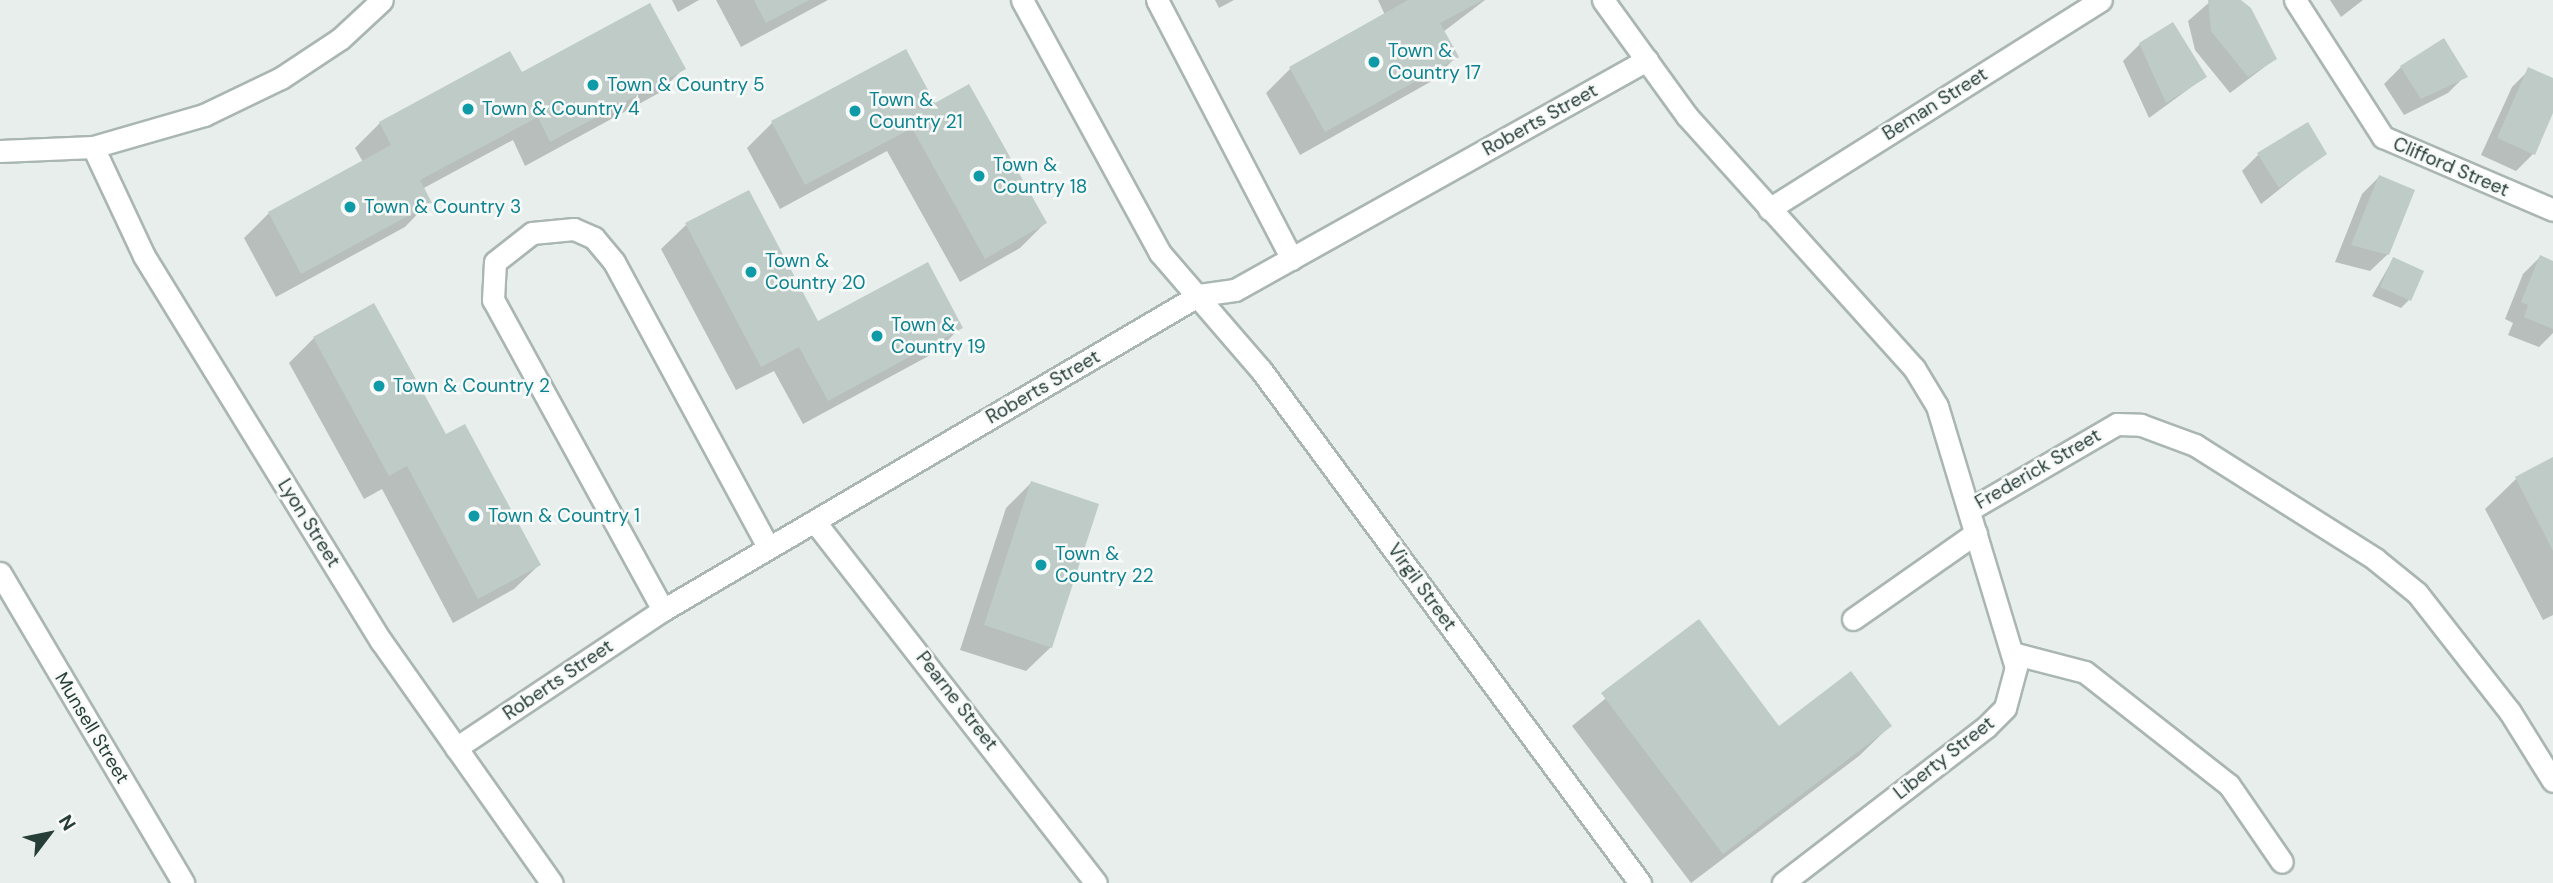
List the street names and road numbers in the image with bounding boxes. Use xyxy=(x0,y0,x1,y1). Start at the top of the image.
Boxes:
street label: Beman Street xyxy=(1878,63,1992,145)
street label: Roberts Street xyxy=(1479,79,1601,161)
street label: Clifford Street xyxy=(2390,132,2512,202)
street label: Roberts Street xyxy=(982,345,1104,429)
street label: Frederick Street xyxy=(1971,424,2105,514)
street label: Lyon Street xyxy=(273,475,345,571)
street label: Virgil Street xyxy=(1383,539,1461,635)
street label: Roberts Street xyxy=(499,635,617,725)
street label: Pearne Street xyxy=(911,647,1003,755)
street label: Munsell Street xyxy=(50,668,134,788)
street label: Liberty Street xyxy=(1889,712,1999,804)

